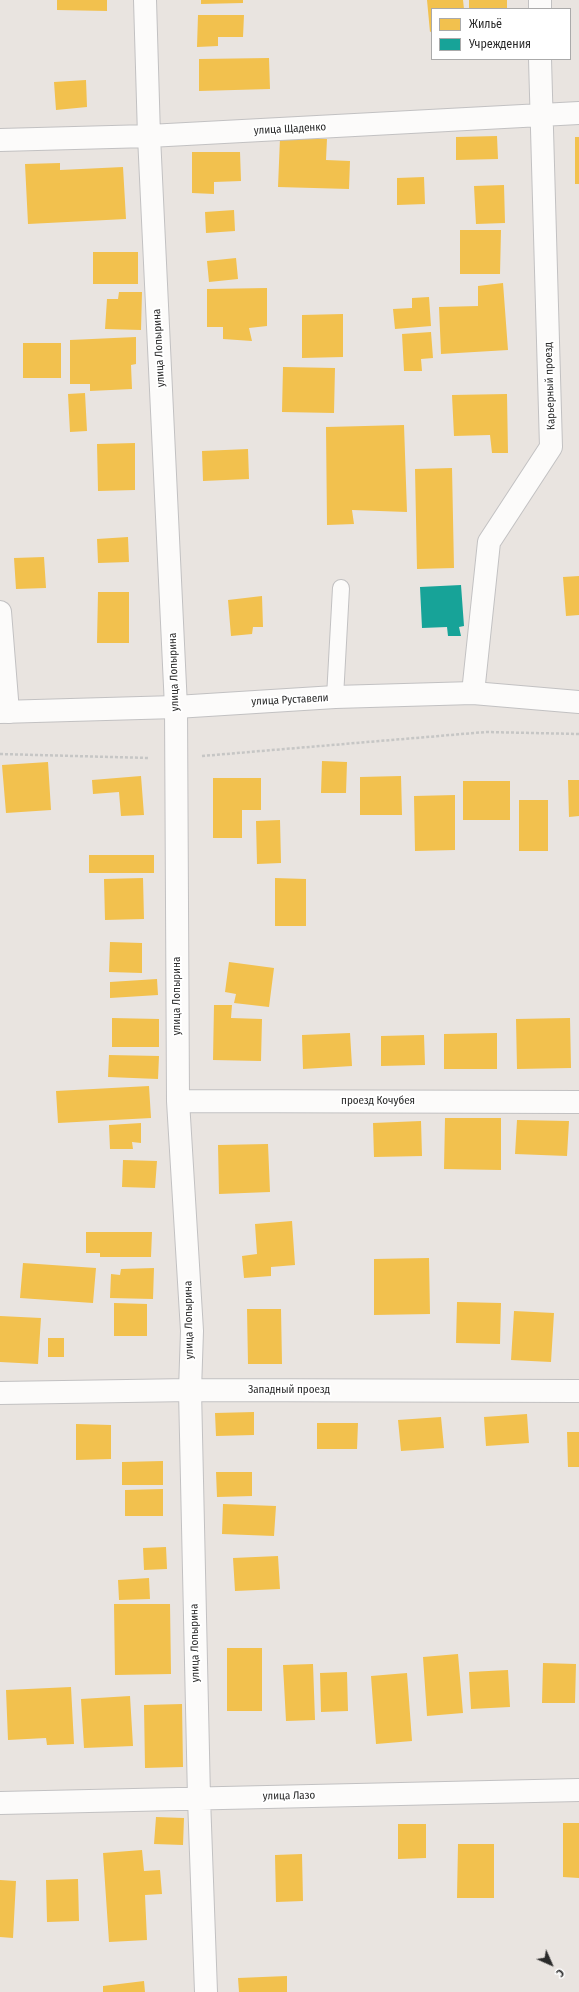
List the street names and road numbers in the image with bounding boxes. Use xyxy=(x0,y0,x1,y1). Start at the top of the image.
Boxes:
street label: улица Щаденко xyxy=(254,121,326,137)
street label: улица Лопырина xyxy=(150,308,168,388)
street label: Карьерный проезд xyxy=(542,342,558,430)
street label: улица Лопырина xyxy=(166,633,182,711)
street label: улица Руставели xyxy=(251,691,329,709)
street label: улица Лопырина xyxy=(170,957,184,1035)
street label: проезд Кочубея xyxy=(341,1094,415,1108)
street label: улица Лопырина xyxy=(182,1281,196,1359)
street label: Западный проезд xyxy=(248,1383,330,1397)
street label: улица Лопырина xyxy=(188,1604,202,1682)
street label: улица Лазо xyxy=(263,1789,315,1803)

